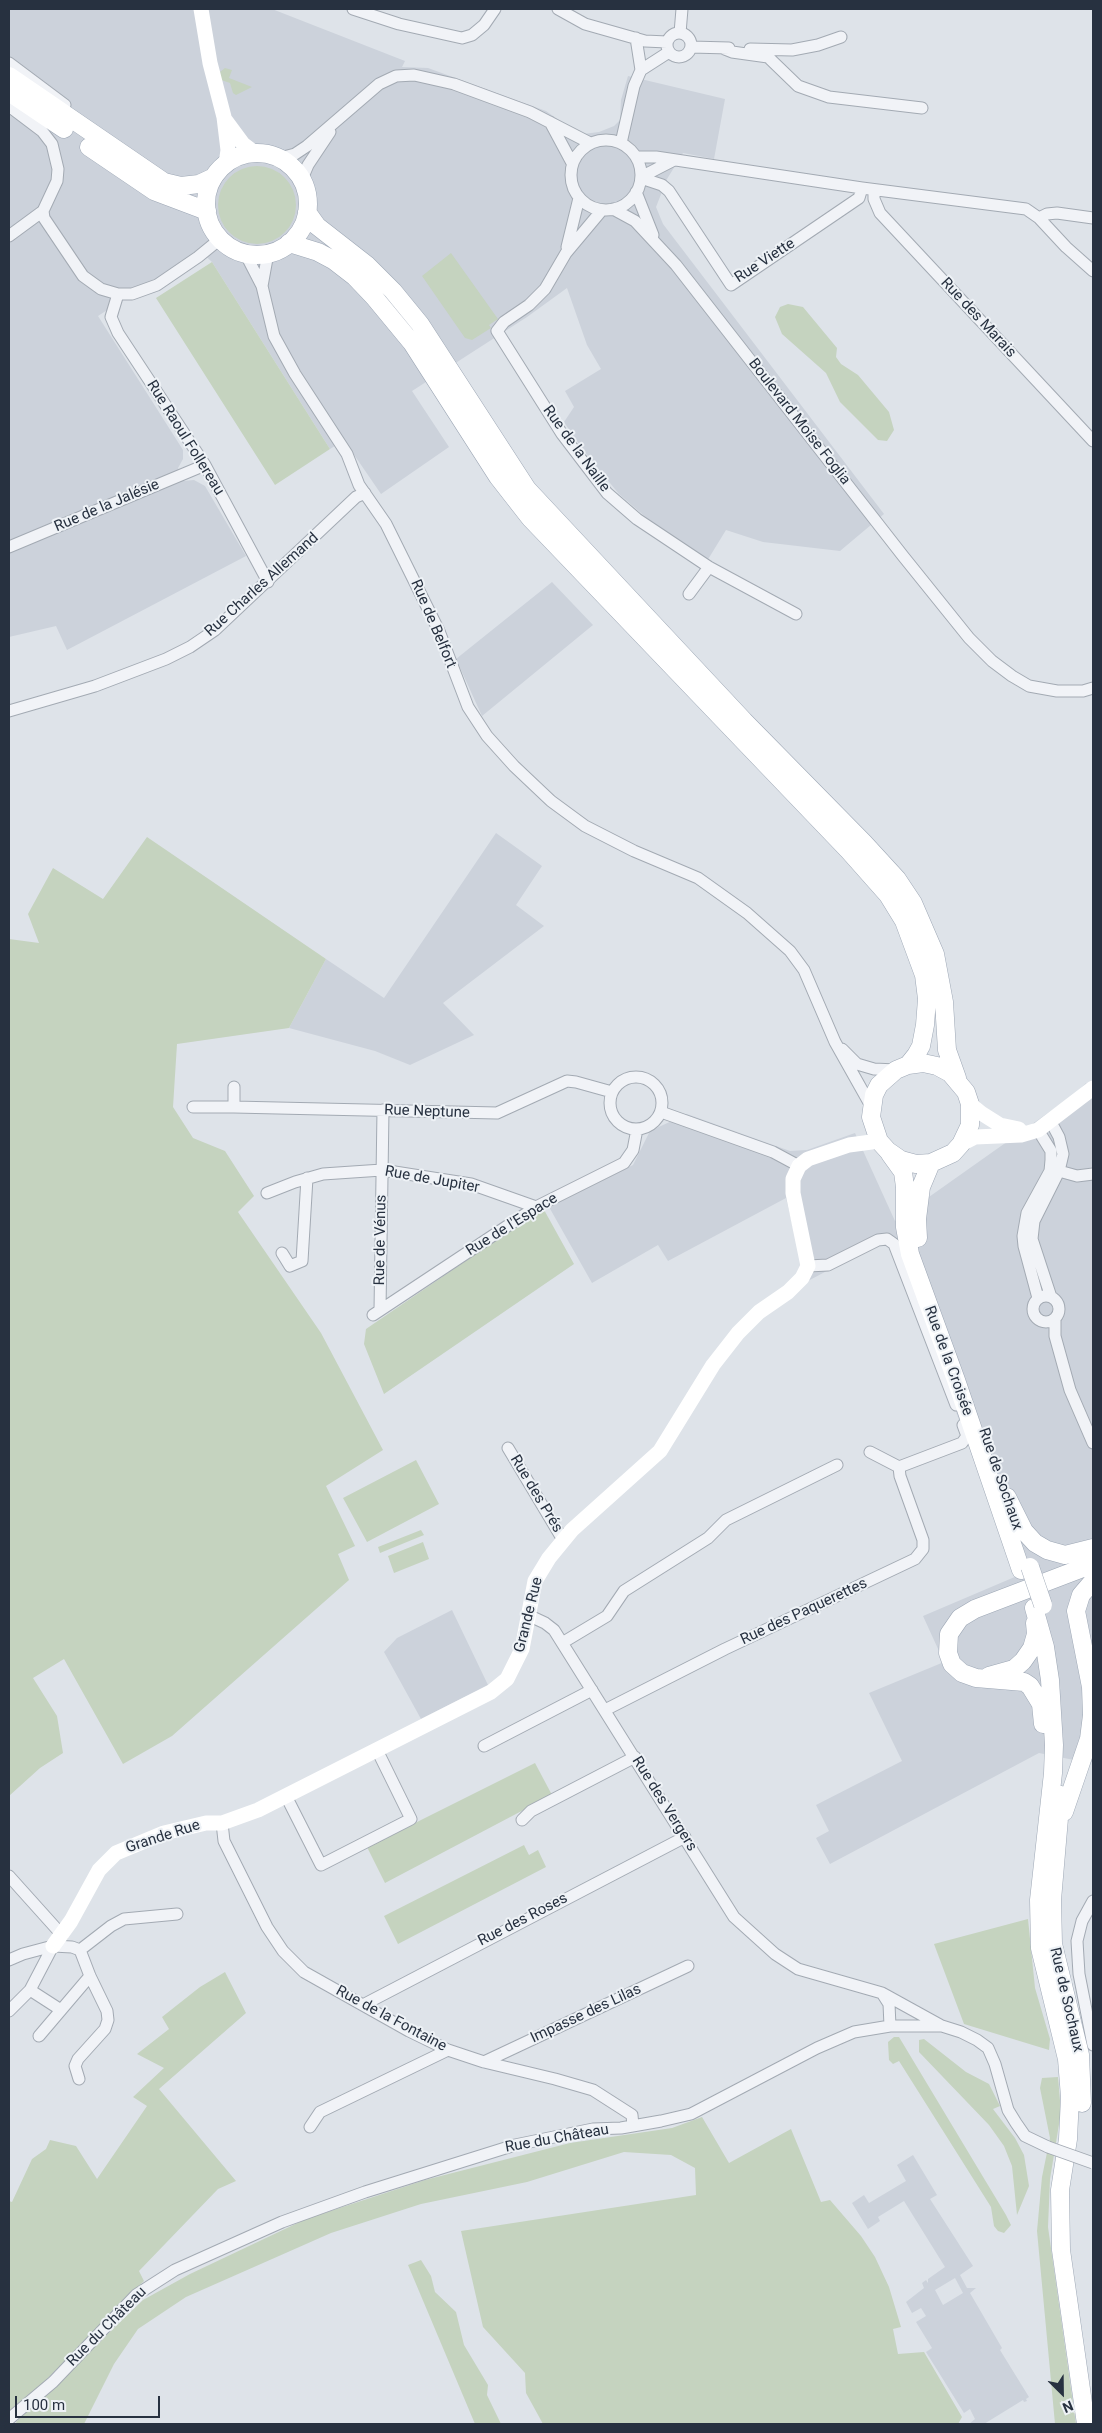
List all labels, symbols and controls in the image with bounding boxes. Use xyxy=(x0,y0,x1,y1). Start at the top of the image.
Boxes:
street label: Rue Viette xyxy=(732,235,798,287)
street label: Rue des Marais xyxy=(936,274,1020,362)
street label: Boulevard Moise Foglia xyxy=(744,355,854,489)
street label: Rue Raoul Follereau xyxy=(142,377,228,499)
street label: Rue de la Naille xyxy=(539,402,613,496)
street label: Rue de la Jalésie xyxy=(52,476,162,536)
street label: Rue Charles Allemand xyxy=(202,529,322,641)
street label: Rue de Belfort xyxy=(406,577,460,671)
street label: Rue Neptune xyxy=(384,1102,470,1122)
street label: Rue de Jupiter xyxy=(383,1163,481,1197)
street label: Rue de l'Espace xyxy=(463,1190,561,1260)
street label: Rue de Vénus xyxy=(371,1194,391,1286)
street label: Rue de la Croisée xyxy=(920,1304,976,1418)
street label: Rue de Sochaux xyxy=(974,1426,1026,1532)
street label: Rue des Prés xyxy=(506,1452,566,1536)
street label: Grande Rue xyxy=(511,1575,547,1655)
street label: Rue des Paquerettes xyxy=(738,1575,870,1649)
street label: Rue des Vergers xyxy=(628,1753,700,1855)
street label: Grande Rue xyxy=(124,1817,202,1857)
street label: Rue des Roses xyxy=(475,1890,571,1950)
street label: Rue de Sochaux xyxy=(1045,1946,1087,2054)
street label: Impasse des Lilas xyxy=(528,1980,644,2048)
street label: Rue de la Fontaine xyxy=(333,1982,449,2056)
street label: Rue du Château xyxy=(504,2121,610,2157)
street label: Rue du Château xyxy=(63,2283,151,2371)
north arrow xyxy=(1037,2368,1087,2418)
scale bar xyxy=(18,2386,162,2418)
text: 100 m xyxy=(23,2396,65,2414)
text: N xyxy=(1060,2398,1076,2416)

